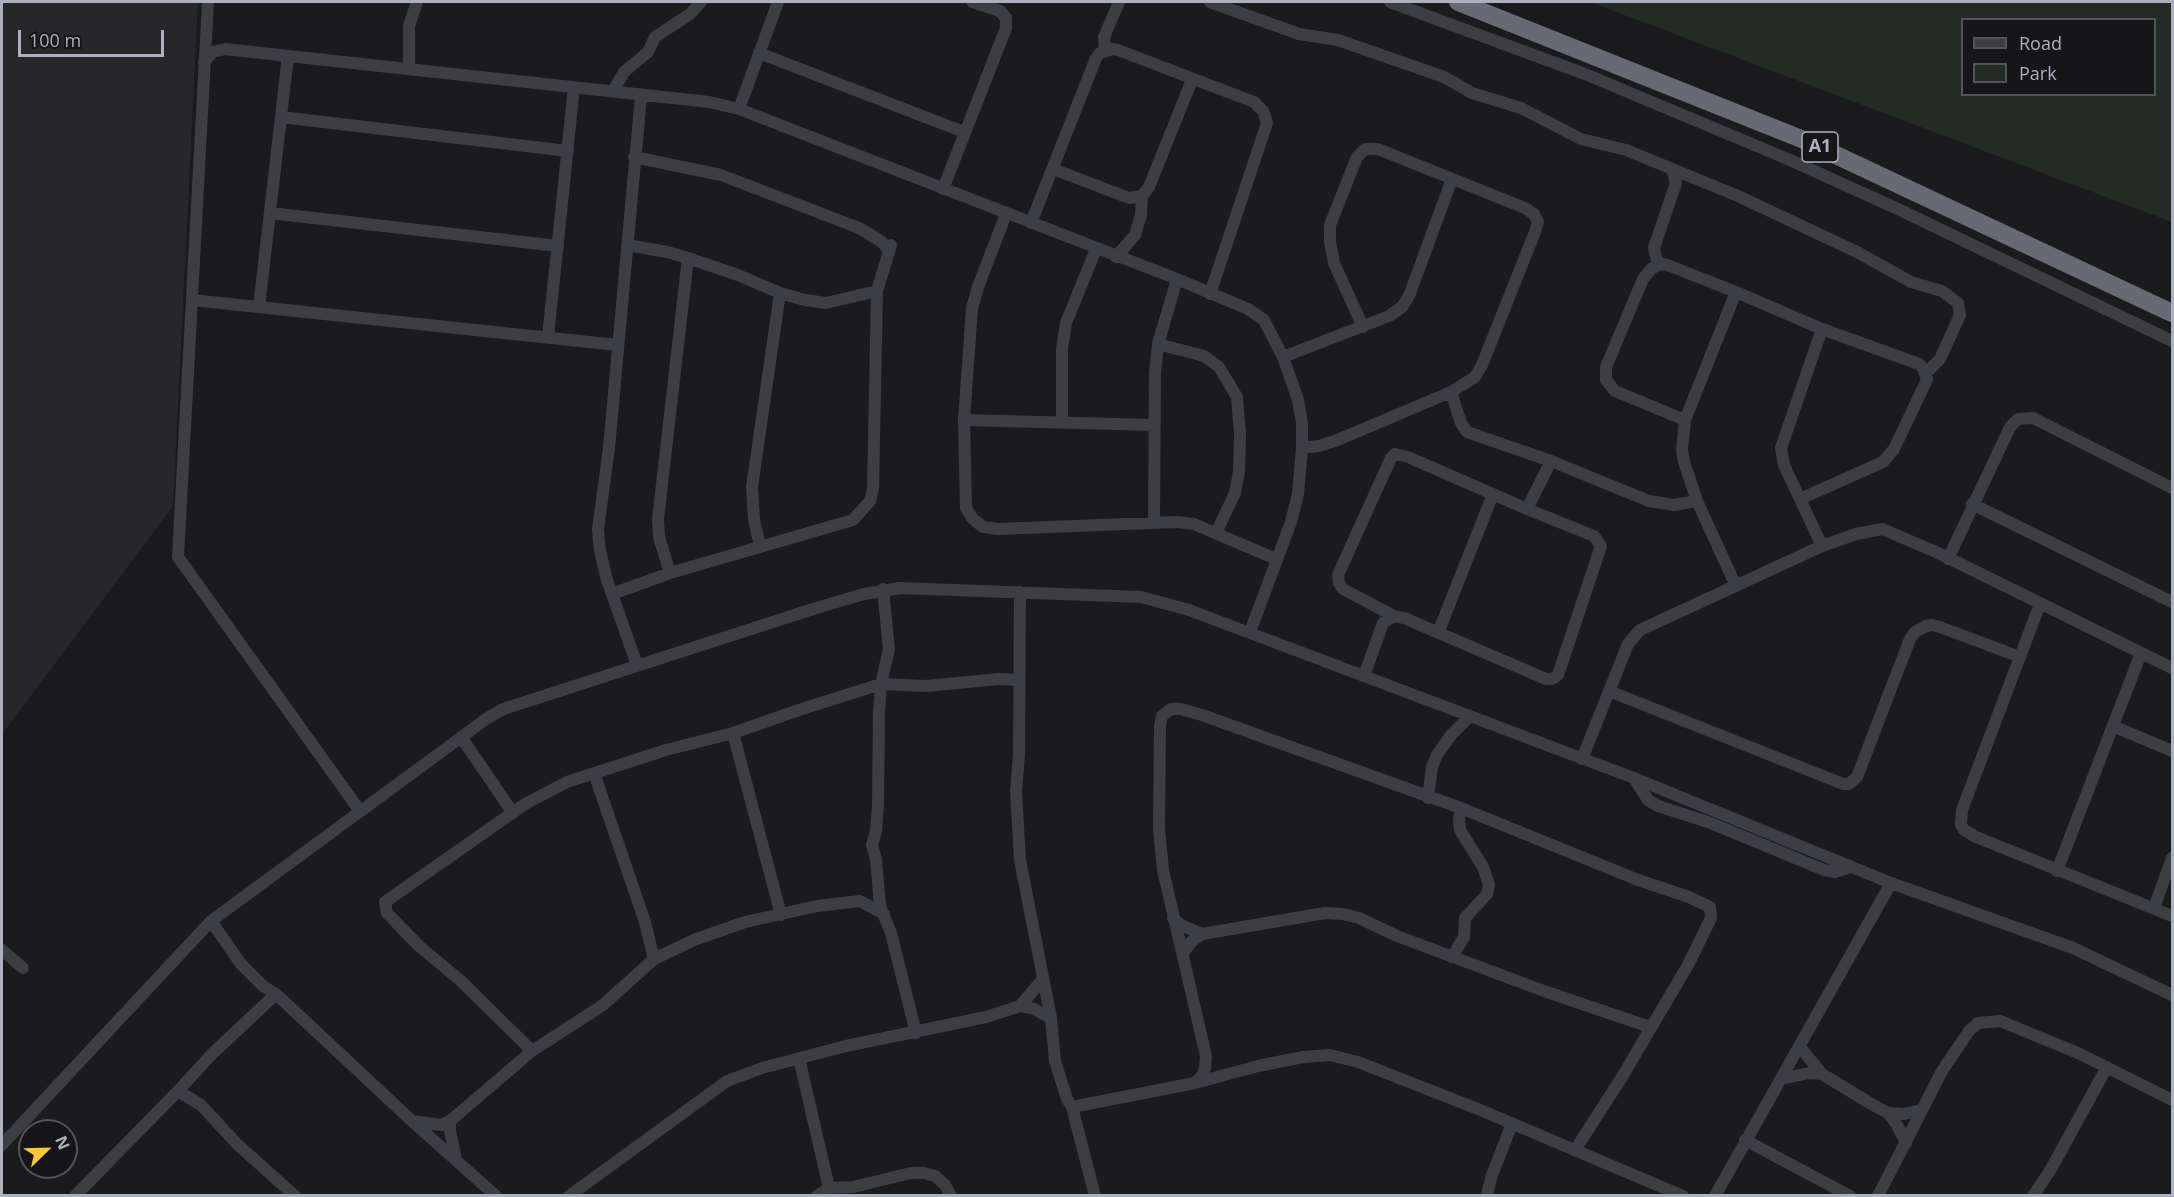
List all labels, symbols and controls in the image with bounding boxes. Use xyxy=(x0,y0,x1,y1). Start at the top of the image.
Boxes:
scale bar xyxy=(21,18,166,56)
legend xyxy=(1961,18,2156,96)
text: 100 m xyxy=(29,28,81,52)
text: Road xyxy=(2019,31,2062,55)
text: Park xyxy=(2019,61,2057,85)
road number: A1 xyxy=(1802,132,1838,162)
north arrow xyxy=(18,1119,78,1179)
text: N xyxy=(50,1132,75,1153)

